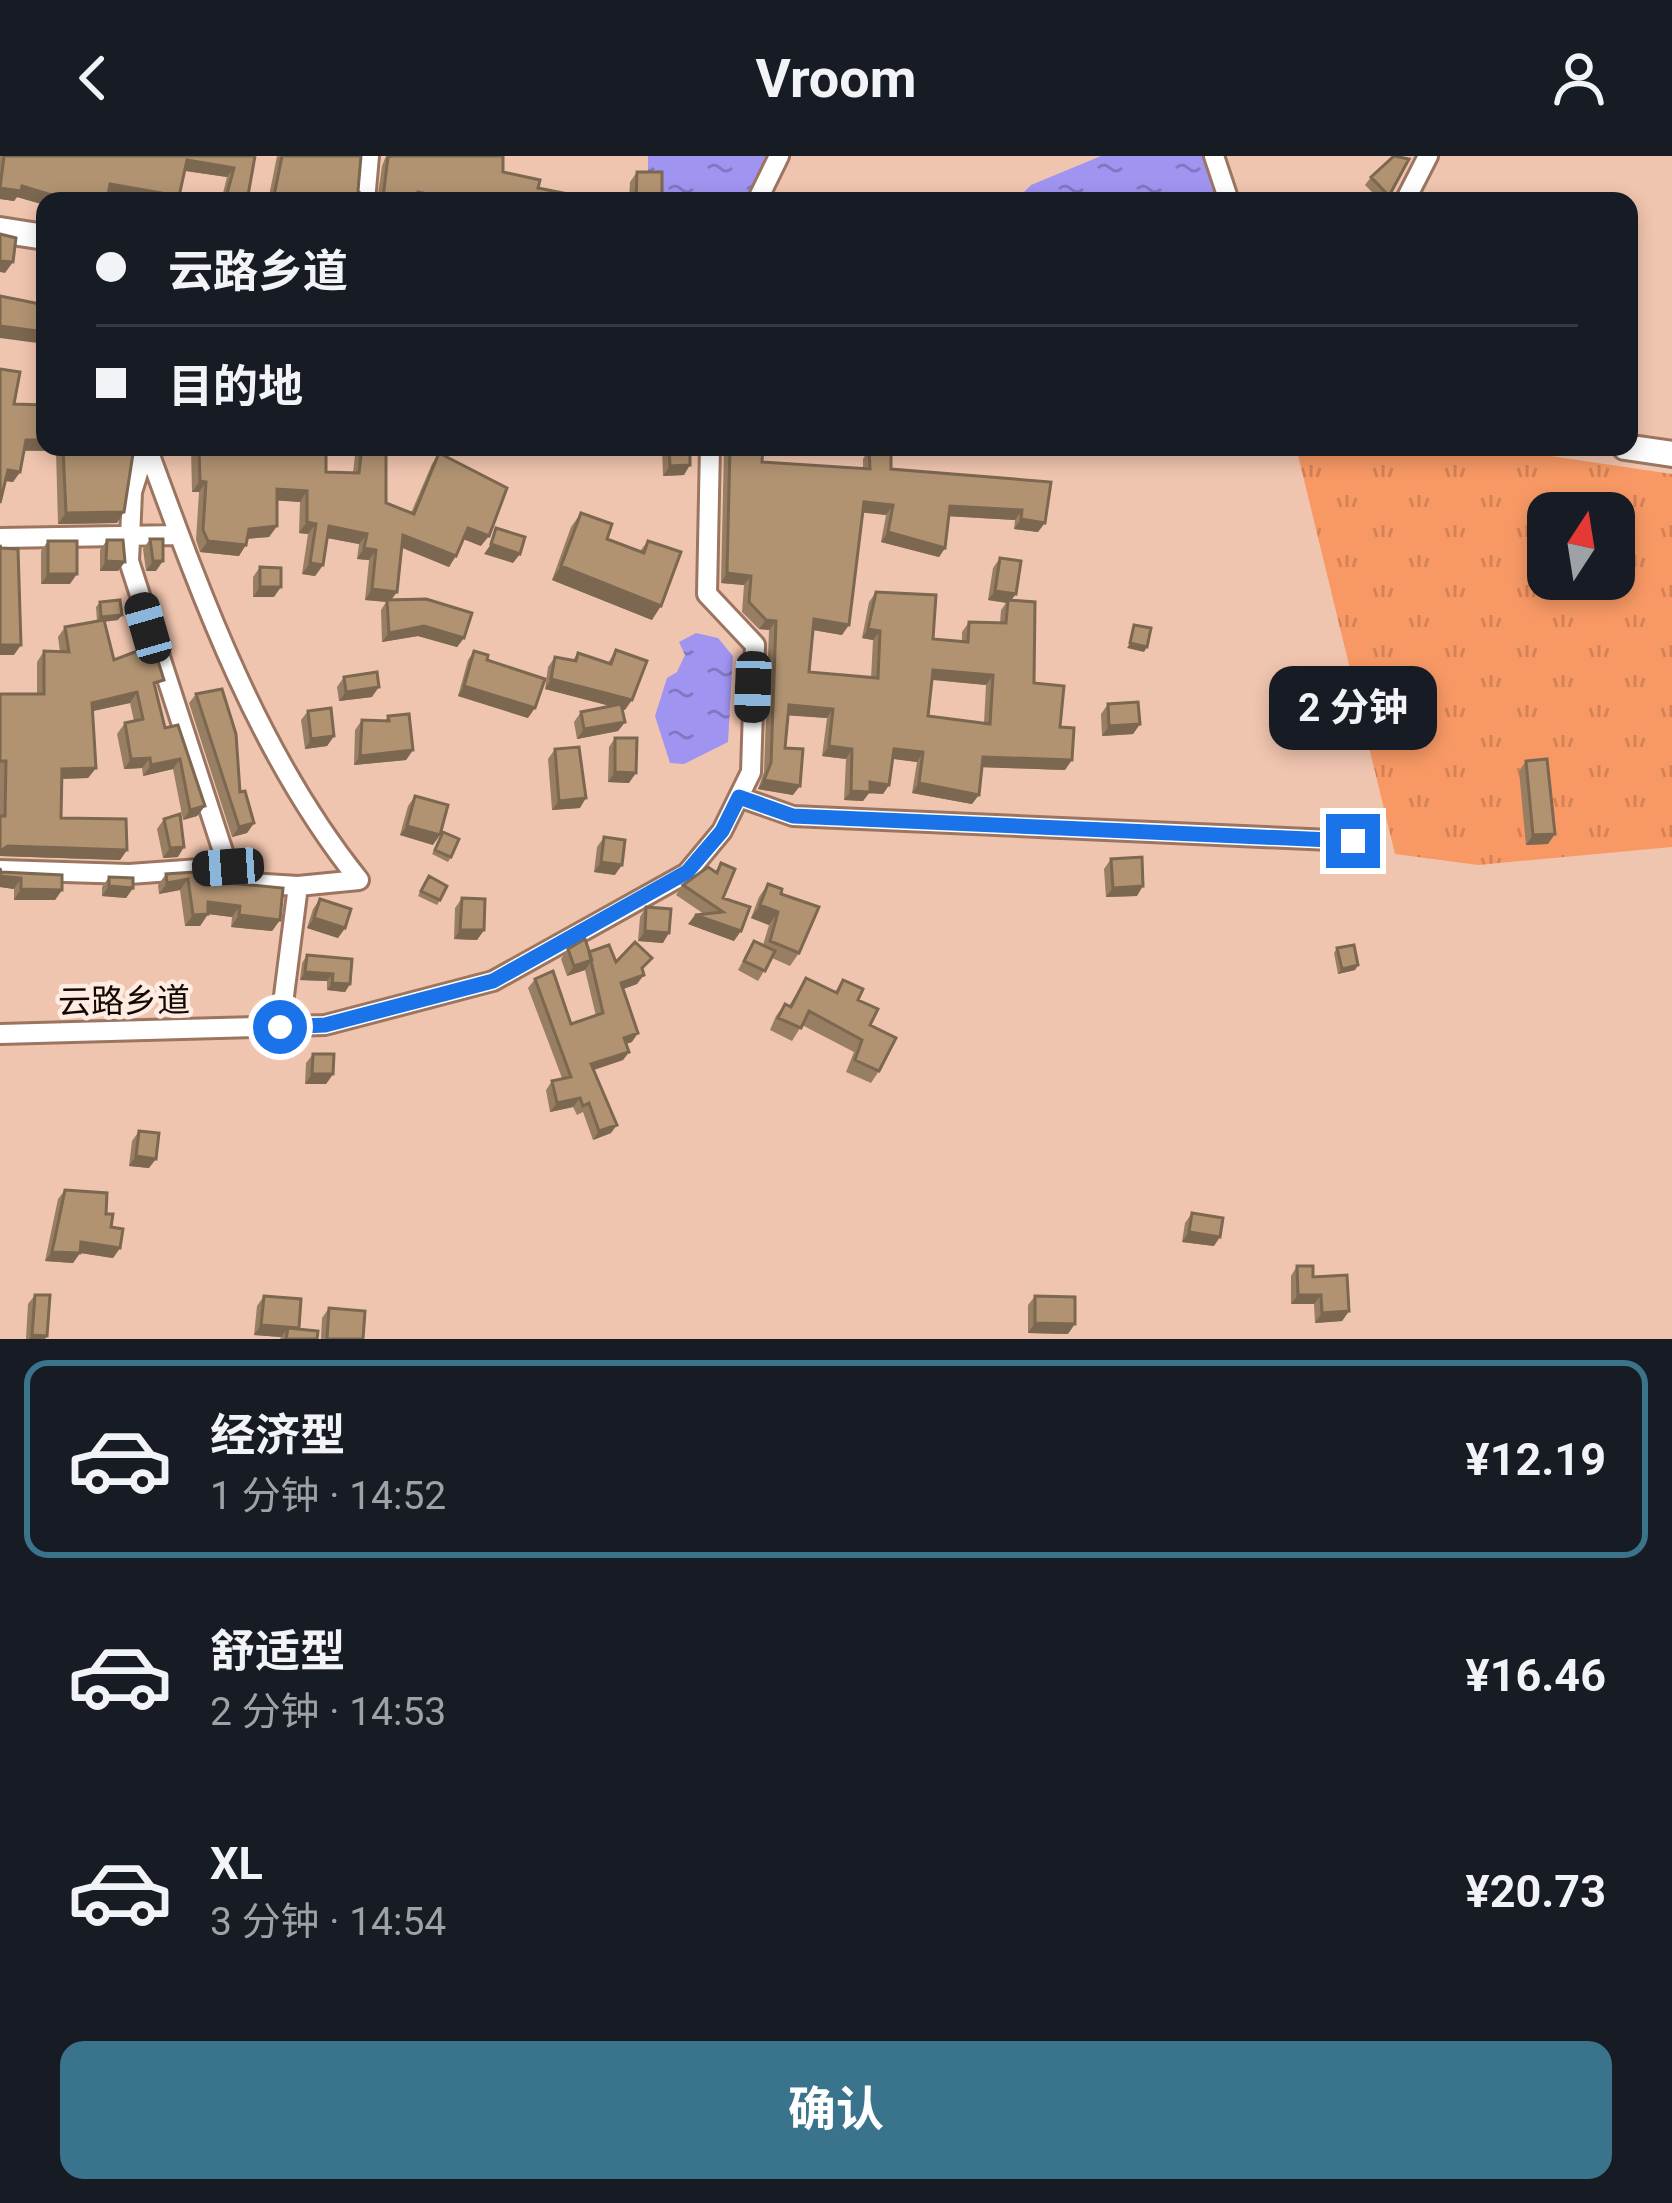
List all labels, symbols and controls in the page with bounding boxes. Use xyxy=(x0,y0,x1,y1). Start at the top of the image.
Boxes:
icon: back xyxy=(60,45,126,111)
icon: person xyxy=(1546,45,1612,111)
text: Vroom xyxy=(755,47,917,110)
text: 云路乡道 xyxy=(168,245,348,298)
text: 目的地 xyxy=(168,360,303,413)
north arrow xyxy=(1527,492,1635,600)
map controls xyxy=(1527,492,1635,600)
car xyxy=(121,588,175,668)
car xyxy=(734,650,772,724)
callout: 2 分钟 xyxy=(1269,667,1437,751)
text: 2 分钟 xyxy=(1298,685,1408,731)
route end xyxy=(1326,814,1380,868)
car xyxy=(191,847,265,887)
street label: 云路乡道 xyxy=(58,980,190,1022)
route start xyxy=(253,1000,307,1054)
icon: car xyxy=(66,1405,174,1513)
text: 经济型 xyxy=(210,1409,345,1462)
text: ¥12.19 xyxy=(1466,1433,1606,1486)
text: 1 分钟 · 14:52 xyxy=(210,1473,446,1519)
icon: car xyxy=(66,1621,174,1729)
text: 舒适型 xyxy=(210,1625,345,1678)
text: ¥16.46 xyxy=(1466,1649,1606,1702)
text: 2 分钟 · 14:53 xyxy=(210,1689,446,1735)
icon: car xyxy=(66,1837,174,1945)
text: XL xyxy=(210,1837,263,1890)
text: ¥20.73 xyxy=(1466,1865,1606,1918)
text: 3 分钟 · 14:54 xyxy=(210,1899,446,1945)
button: 确认 xyxy=(60,2041,1612,2179)

